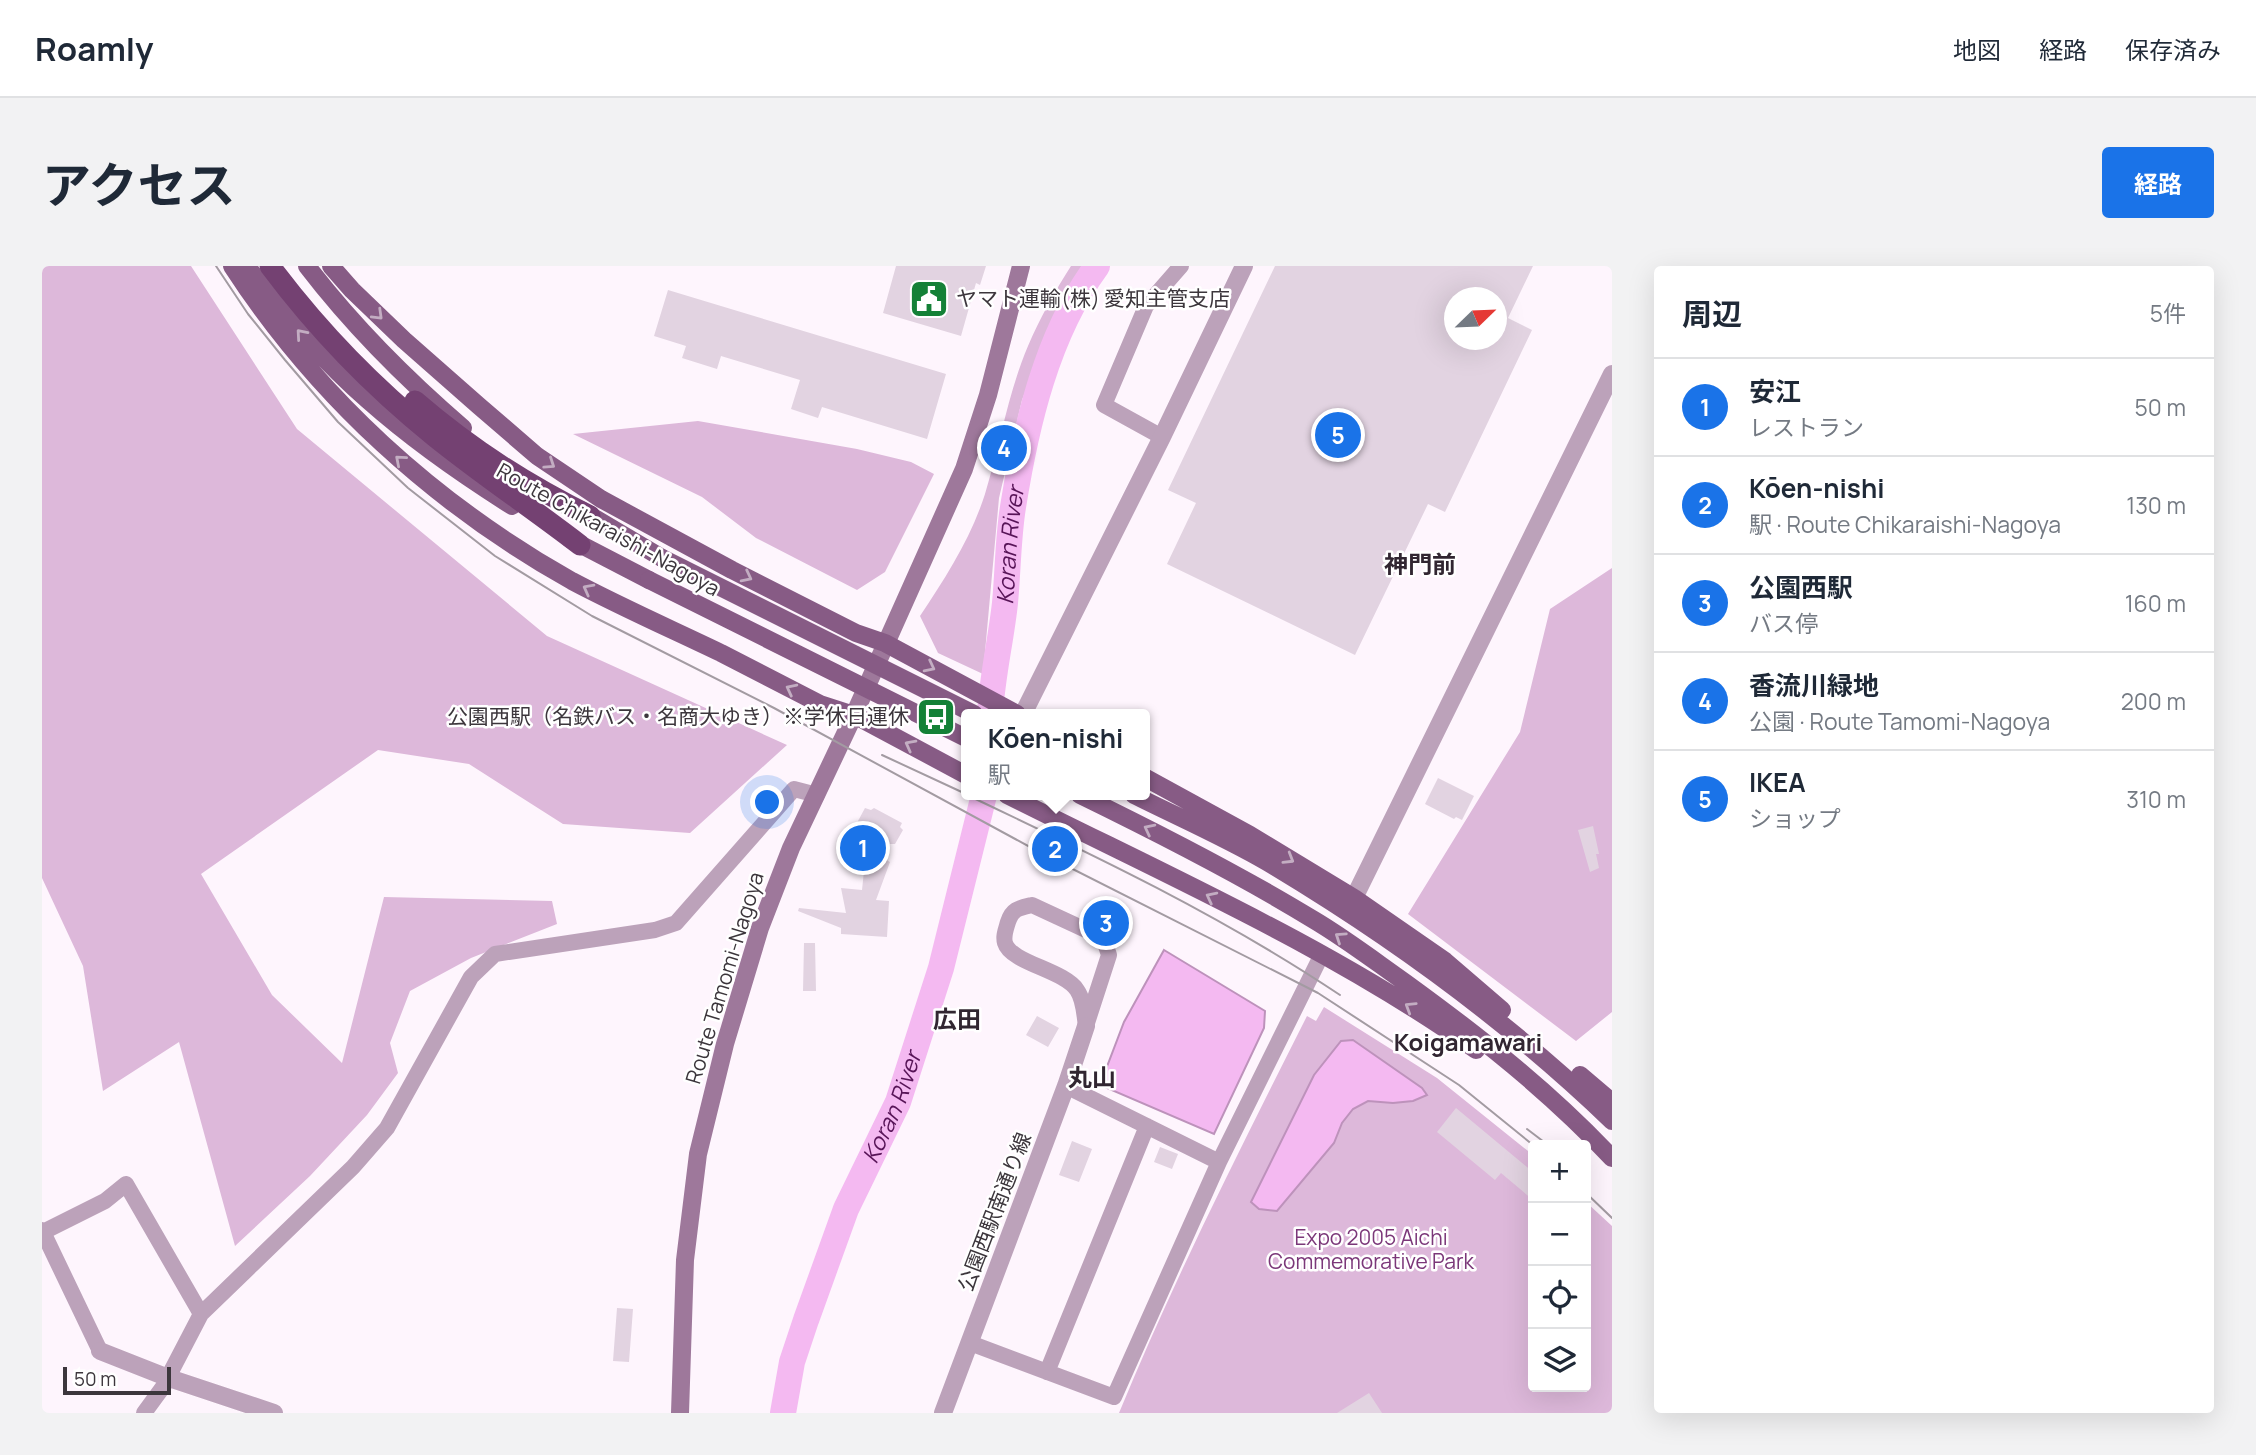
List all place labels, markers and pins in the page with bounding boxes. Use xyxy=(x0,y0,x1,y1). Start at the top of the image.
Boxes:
public building icon: ヤマト運輸(株) 愛知主管支店 xyxy=(908,278,950,320)
place label: ヤマト運輸(株) 愛知主管支店 xyxy=(956,284,1230,312)
pin: 5 xyxy=(1315,409,1361,461)
pin: 4 xyxy=(981,422,1027,474)
bus stop icon: 公園西駅（名鉄バス・名商大ゆき）※学休日運休 xyxy=(915,696,957,738)
place label: 公園西駅（名鉄バス・名商大ゆき）※学休日運休 xyxy=(447,702,909,730)
pin: 1 xyxy=(840,822,886,874)
pin: 2 xyxy=(1032,823,1078,875)
pin: 3 xyxy=(1083,897,1129,949)

